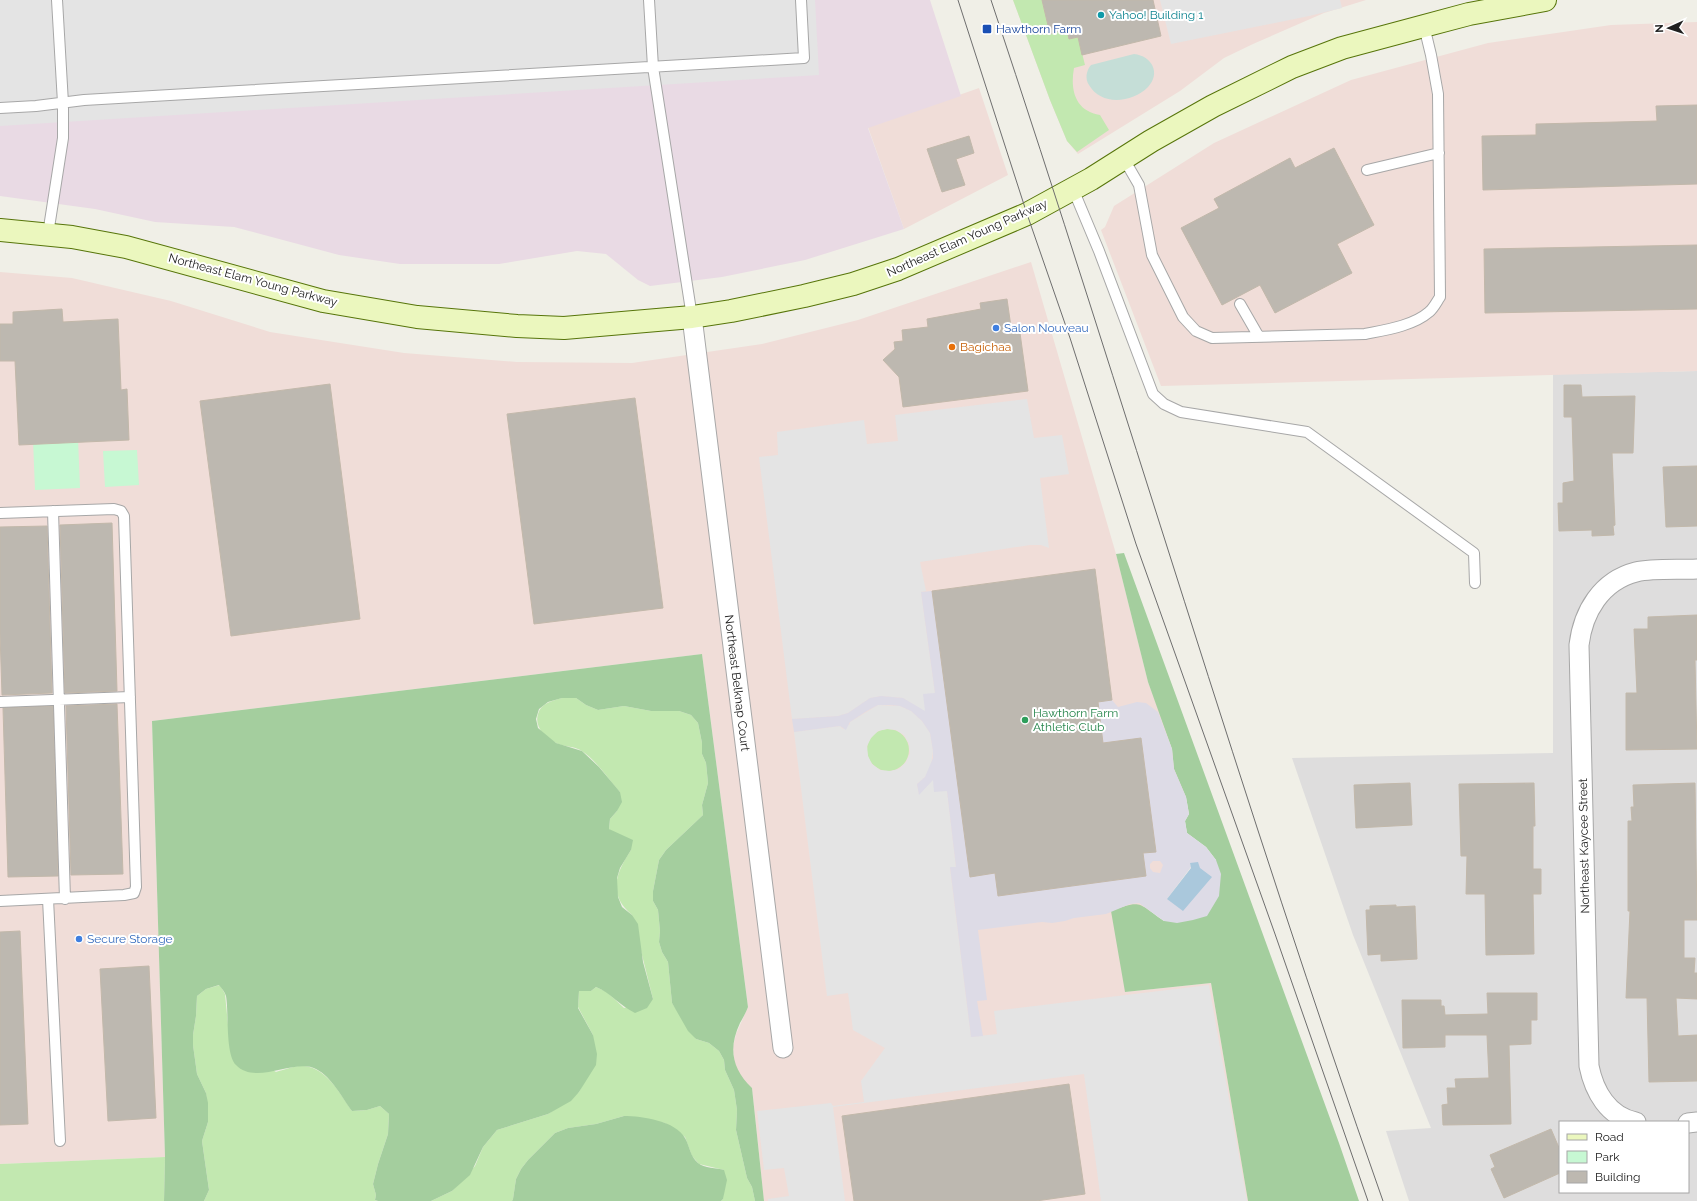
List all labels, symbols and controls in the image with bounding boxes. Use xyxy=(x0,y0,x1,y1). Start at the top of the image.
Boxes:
place label: Yahoo! Building 1 xyxy=(1109,8,1203,22)
north arrow xyxy=(1649,8,1689,48)
marker: Yahoo! Building 1 xyxy=(1096,10,1106,20)
place label: Hawthorn Farm xyxy=(996,22,1081,36)
marker: Hawthorn Farm xyxy=(981,23,993,35)
text: N xyxy=(1653,24,1666,33)
street label: Northeast Elam Young Parkway xyxy=(885,196,1050,280)
street label: Northeast Elam Young Parkway xyxy=(167,251,339,309)
place label: Salon Nouveau xyxy=(1004,321,1089,335)
marker: Salon Nouveau xyxy=(991,323,1001,333)
place label: Bagichaa xyxy=(960,340,1011,354)
marker: Bagichaa xyxy=(947,342,957,352)
street label: Northeast Belknap Court xyxy=(722,614,752,752)
place label: Hawthorn Farm Athletic Club xyxy=(1033,706,1118,734)
marker: Hawthorn Farm Athletic Club xyxy=(1020,715,1030,725)
street label: Northeast Kaycee Street xyxy=(1576,778,1592,914)
place label: Secure Storage xyxy=(87,932,173,946)
marker: Secure Storage xyxy=(74,934,84,944)
legend xyxy=(1559,1121,1689,1193)
text: Road xyxy=(1595,1130,1624,1144)
text: Park xyxy=(1595,1150,1620,1164)
text: Building xyxy=(1595,1170,1641,1184)

